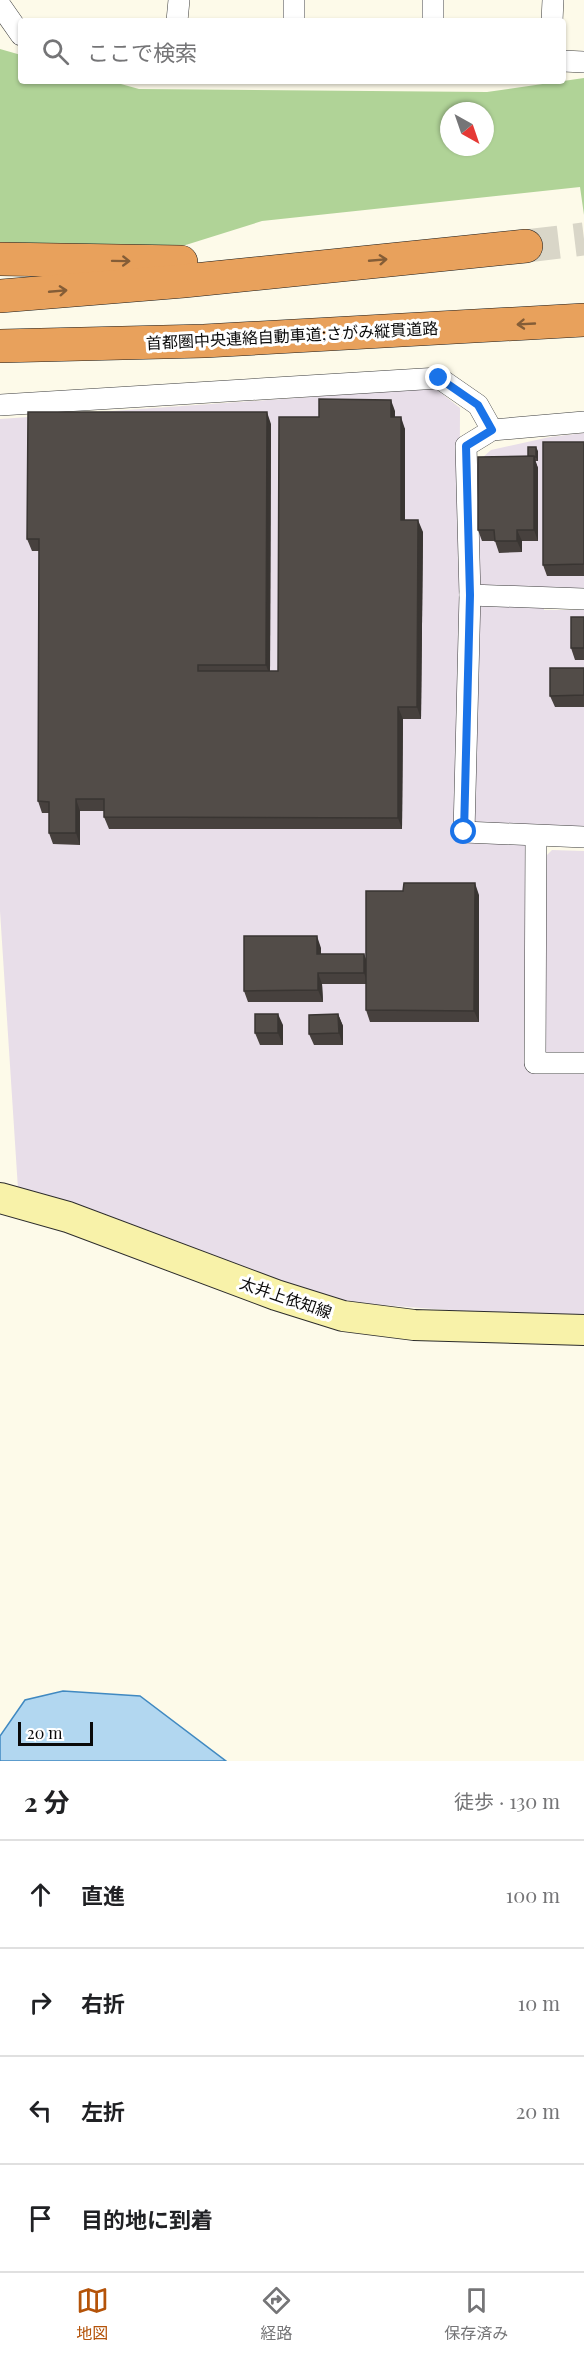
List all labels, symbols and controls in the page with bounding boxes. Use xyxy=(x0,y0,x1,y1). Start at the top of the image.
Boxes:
search box xyxy=(18,18,566,84)
icon: search xyxy=(39,35,72,68)
text: ここで検索 xyxy=(87,37,197,67)
north arrow xyxy=(440,102,494,156)
one-way arrow xyxy=(367,254,387,265)
one-way arrow xyxy=(111,255,131,267)
one-way arrow xyxy=(48,285,68,296)
street label: 首都圏中央連絡自動車道;さがみ縦貫道路 xyxy=(145,317,439,353)
one-way arrow xyxy=(516,319,536,330)
route end xyxy=(425,364,451,390)
route start xyxy=(450,818,476,844)
street label: 太井上依知線 xyxy=(237,1271,335,1323)
scale bar xyxy=(18,1719,93,1746)
text: 20 m xyxy=(27,1722,62,1743)
text: 2 分 xyxy=(24,1784,69,1819)
text: 徒歩 · 130 m xyxy=(454,1787,560,1814)
icon: ahead xyxy=(24,1878,57,1911)
text: 直進 xyxy=(81,1880,125,1910)
text: 100 m xyxy=(506,1881,560,1908)
icon: right xyxy=(24,1986,57,2019)
text: 右折 xyxy=(81,1988,125,2018)
text: 10 m xyxy=(518,1989,560,2016)
icon: left xyxy=(24,2094,57,2127)
text: 左折 xyxy=(81,2096,125,2126)
text: 20 m xyxy=(516,2097,560,2124)
icon: arrive xyxy=(24,2202,57,2235)
text: 目的地に到着 xyxy=(81,2204,213,2234)
tab: 地図 xyxy=(76,2284,109,2344)
tab: 経路 xyxy=(260,2284,293,2344)
tab: 保存済み xyxy=(444,2284,508,2344)

